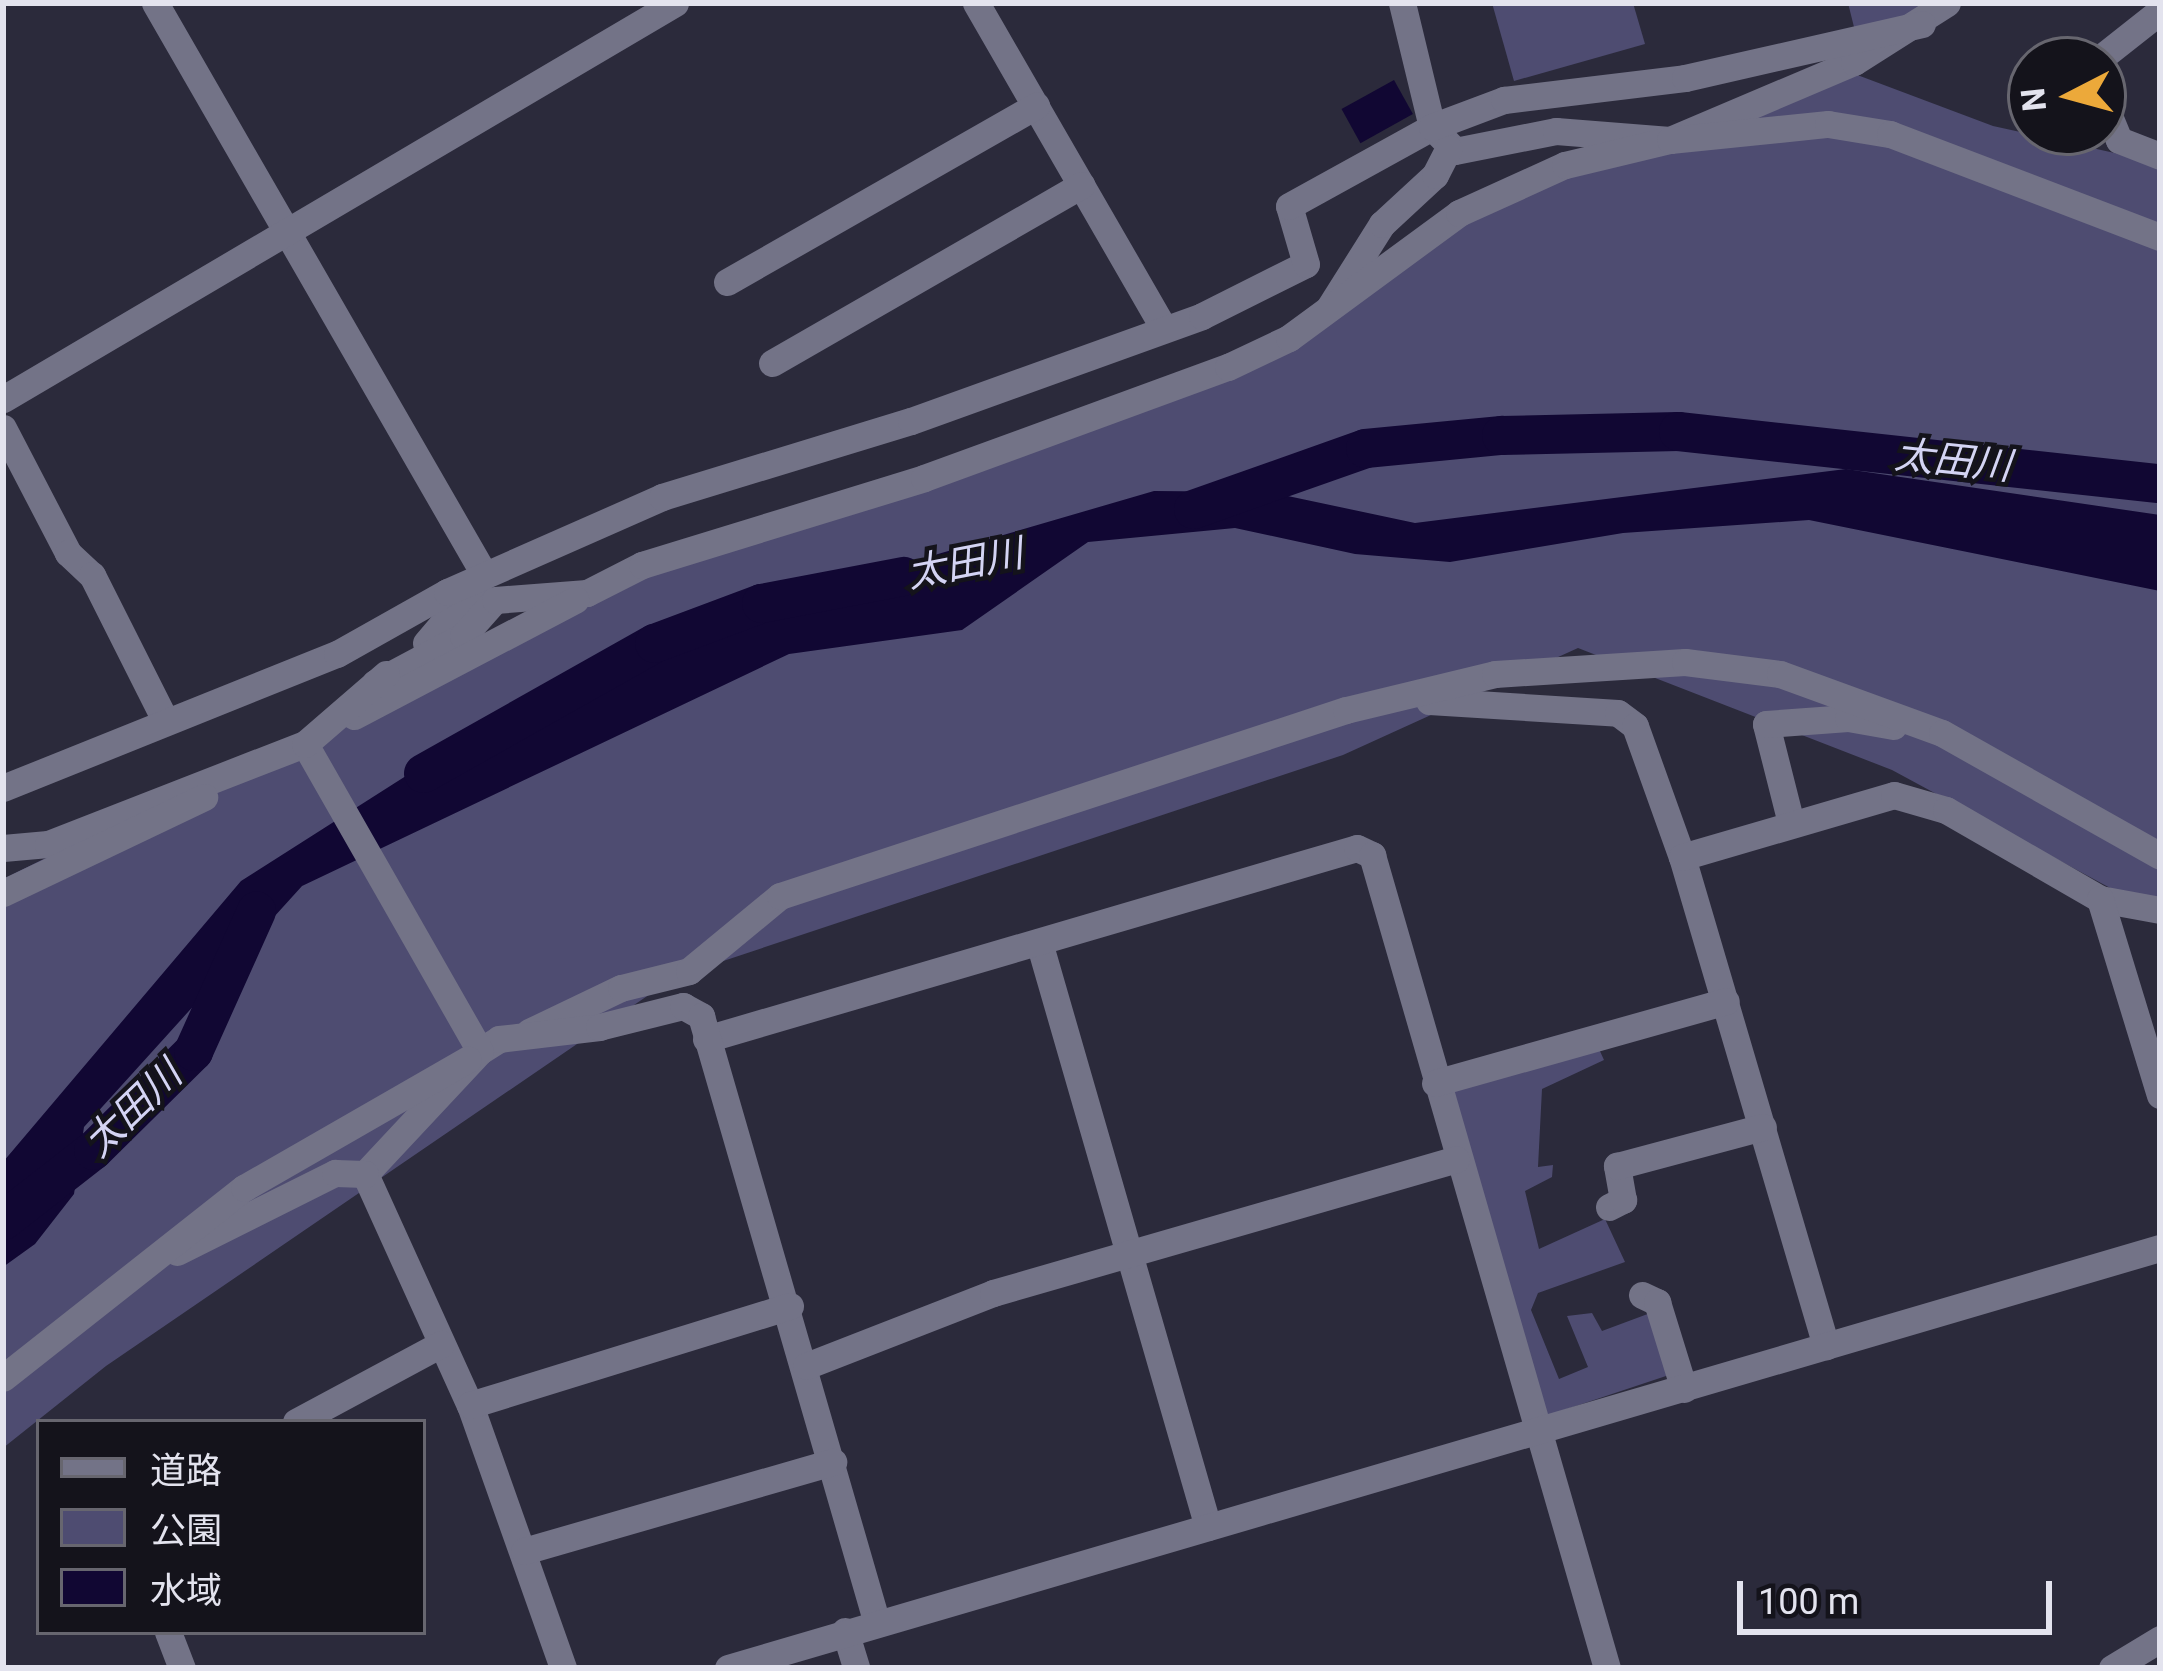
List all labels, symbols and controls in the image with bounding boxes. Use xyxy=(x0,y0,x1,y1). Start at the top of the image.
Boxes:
north arrow xyxy=(2007,36,2127,156)
text: N xyxy=(2013,86,2054,113)
water label: 太田川 xyxy=(1892,432,2014,490)
water label: 太田川 xyxy=(903,530,1027,598)
water label: 太田川 xyxy=(75,1052,191,1166)
legend xyxy=(36,1419,426,1635)
text: 道路 xyxy=(150,1450,222,1492)
text: 公園 xyxy=(150,1510,222,1552)
scale bar xyxy=(1743,1557,2058,1631)
text: 水域 xyxy=(150,1570,222,1612)
text: 100 m xyxy=(1758,1581,1859,1623)

